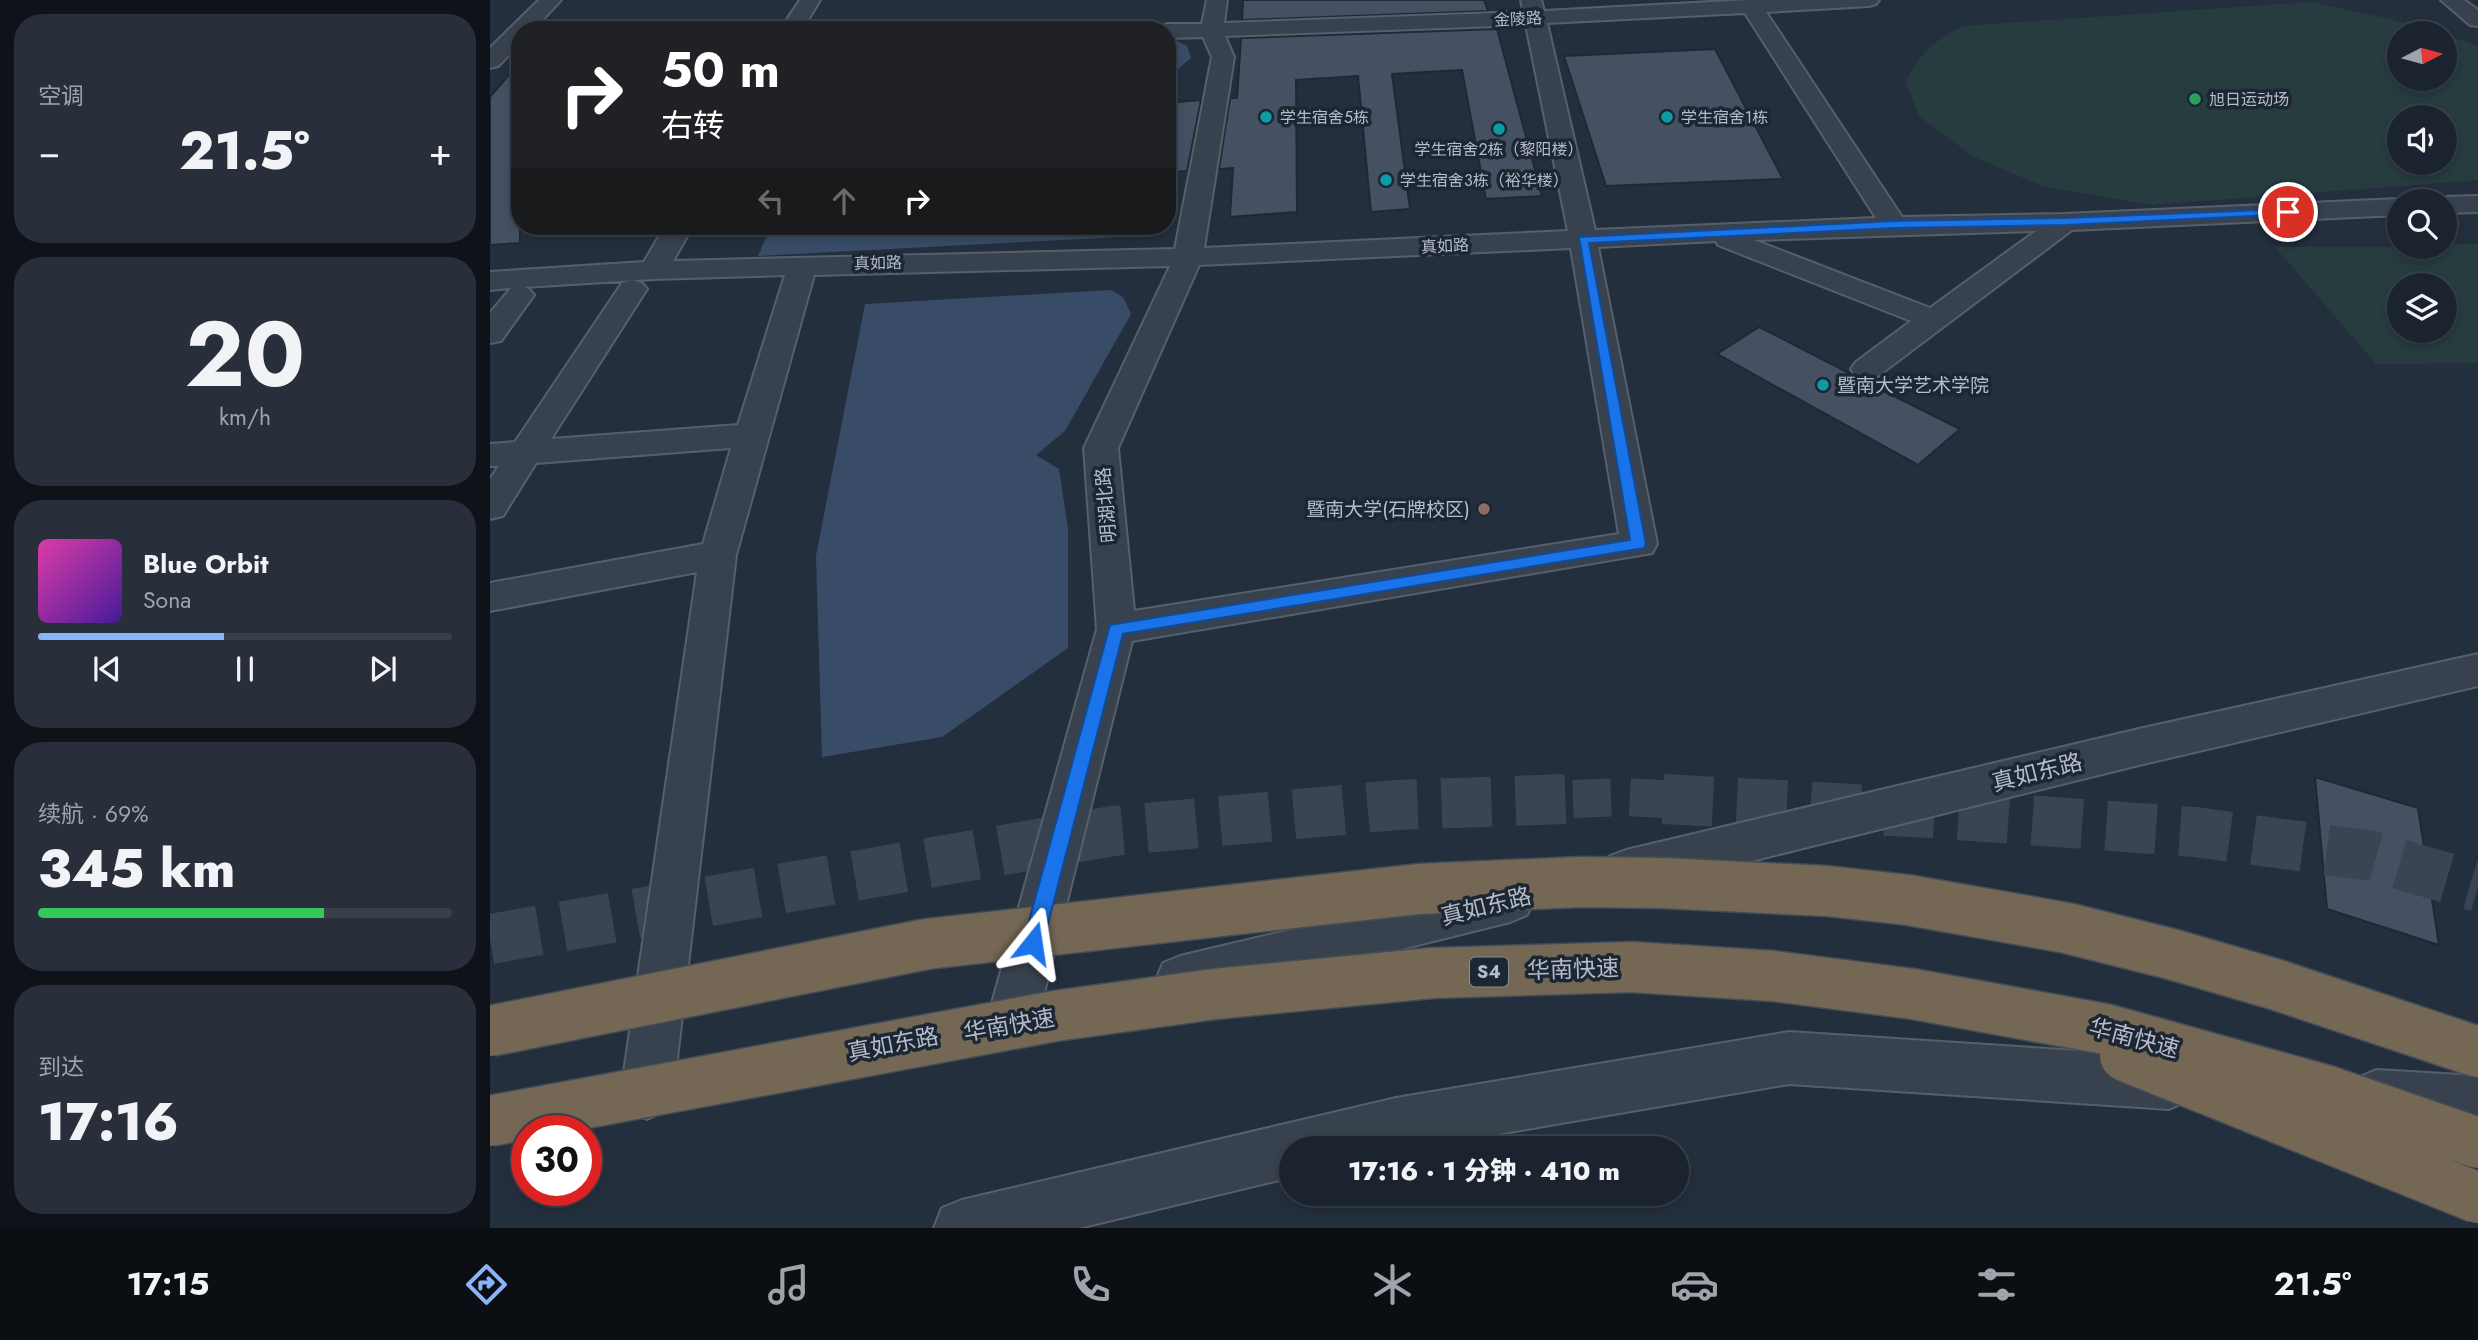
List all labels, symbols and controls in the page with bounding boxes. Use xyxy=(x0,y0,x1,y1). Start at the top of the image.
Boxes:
street label: 金陵路 xyxy=(1493,6,1543,32)
north arrow xyxy=(2387,21,2457,91)
map controls xyxy=(2387,21,2457,343)
text: 50 m xyxy=(661,35,780,105)
icon: right xyxy=(546,49,637,140)
text: 空调 xyxy=(38,79,84,113)
place label: 旭日运动场 xyxy=(2209,88,2289,111)
marker: 旭日运动场 xyxy=(2187,91,2203,107)
text: 右转 xyxy=(661,103,725,149)
button: sound xyxy=(2387,105,2457,175)
place label: 学生宿舍5栋 xyxy=(1280,106,1369,129)
place label: 学生宿舍1栋 xyxy=(1681,106,1768,129)
marker: 学生宿舍5栋 xyxy=(1258,109,1274,125)
marker: 学生宿舍1栋 xyxy=(1659,109,1675,125)
text: 21.5° xyxy=(179,113,310,189)
marker: 学生宿舍2栋（黎阳楼） xyxy=(1491,121,1507,137)
text: − xyxy=(38,124,60,179)
text: + xyxy=(429,124,452,179)
place label: 学生宿舍2栋（黎阳楼） xyxy=(1414,138,1584,161)
place label: 学生宿舍3栋（裕华楼） xyxy=(1400,169,1569,192)
marker: 学生宿舍3栋（裕华楼） xyxy=(1378,172,1394,188)
icon: left xyxy=(752,182,790,220)
icon: ahead xyxy=(825,182,863,220)
icon: right xyxy=(898,182,936,220)
pin xyxy=(2258,182,2318,242)
button: search xyxy=(2387,189,2457,259)
icon: arrive xyxy=(2269,193,2307,231)
street label: 真如路 xyxy=(1420,233,1470,259)
street label: 真如路 xyxy=(854,251,902,275)
button: layers xyxy=(2387,273,2457,343)
text: 20 xyxy=(185,289,305,420)
place label: 暨南大学艺术学院 xyxy=(1837,372,1989,399)
marker: 暨南大学艺术学院 xyxy=(1815,377,1831,393)
text: km/h xyxy=(219,400,271,434)
street label: 明湖北路 xyxy=(1089,466,1123,544)
place label: 暨南大学(石牌校区) xyxy=(1306,496,1470,523)
marker: 暨南大学(石牌校区) xyxy=(1476,501,1492,517)
text: Blue Orbit xyxy=(143,545,268,583)
text: Sona xyxy=(143,583,191,617)
icon: previous xyxy=(88,650,126,688)
icon: pause xyxy=(226,650,264,688)
icon: next xyxy=(364,650,402,688)
street label: 真如东路 xyxy=(1988,744,2086,800)
text: 续航 · 69% xyxy=(38,797,148,831)
text: 345 km xyxy=(38,831,235,907)
street label: 真如东路 xyxy=(1437,878,1535,934)
position arrow xyxy=(996,906,1070,980)
street label: 华南快速 xyxy=(1526,950,1620,988)
road number: S4 xyxy=(1470,958,1508,987)
street label: 华南快速 xyxy=(961,1000,1057,1050)
street label: 华南快速 xyxy=(2085,1010,2183,1066)
street label: 真如东路 xyxy=(845,1019,941,1069)
text: 到达 xyxy=(38,1050,84,1084)
text: 17:16 xyxy=(38,1084,179,1160)
speed limit sign: 30 xyxy=(511,1115,602,1206)
text: 17:16 · 1 分钟 · 410 m xyxy=(1348,1152,1620,1190)
icon: directions xyxy=(462,1260,511,1309)
icon: music xyxy=(764,1260,813,1309)
icon: phone xyxy=(1066,1260,1115,1309)
icon: climate xyxy=(1368,1260,1417,1309)
icon: car xyxy=(1670,1260,1719,1309)
icon: filters xyxy=(1972,1260,2021,1309)
text: 17:15 xyxy=(126,1261,209,1307)
text: 21.5° xyxy=(2274,1261,2351,1307)

